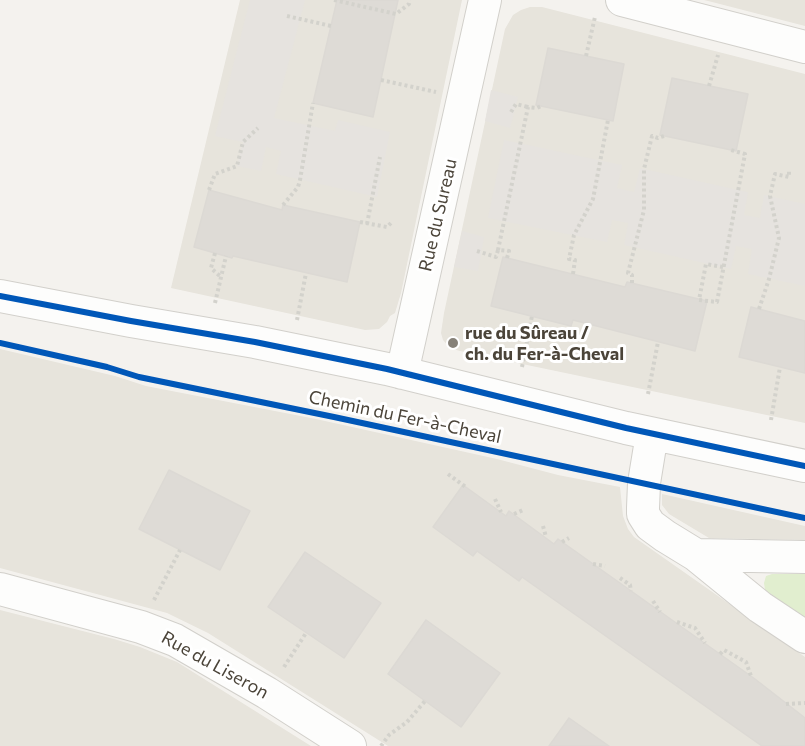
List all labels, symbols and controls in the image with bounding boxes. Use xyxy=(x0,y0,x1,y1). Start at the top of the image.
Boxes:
street label: Rue du Sureau xyxy=(415,156,461,274)
place label: rue du Sûreau / ch. du Fer-à-Cheval xyxy=(465,322,624,364)
marker: rue du Sûreau / ch. du Fer-à-Cheval xyxy=(446,336,460,350)
street label: Chemin du Fer-à-Cheval xyxy=(307,386,503,448)
street label: Rue du Liseron xyxy=(158,627,272,703)

